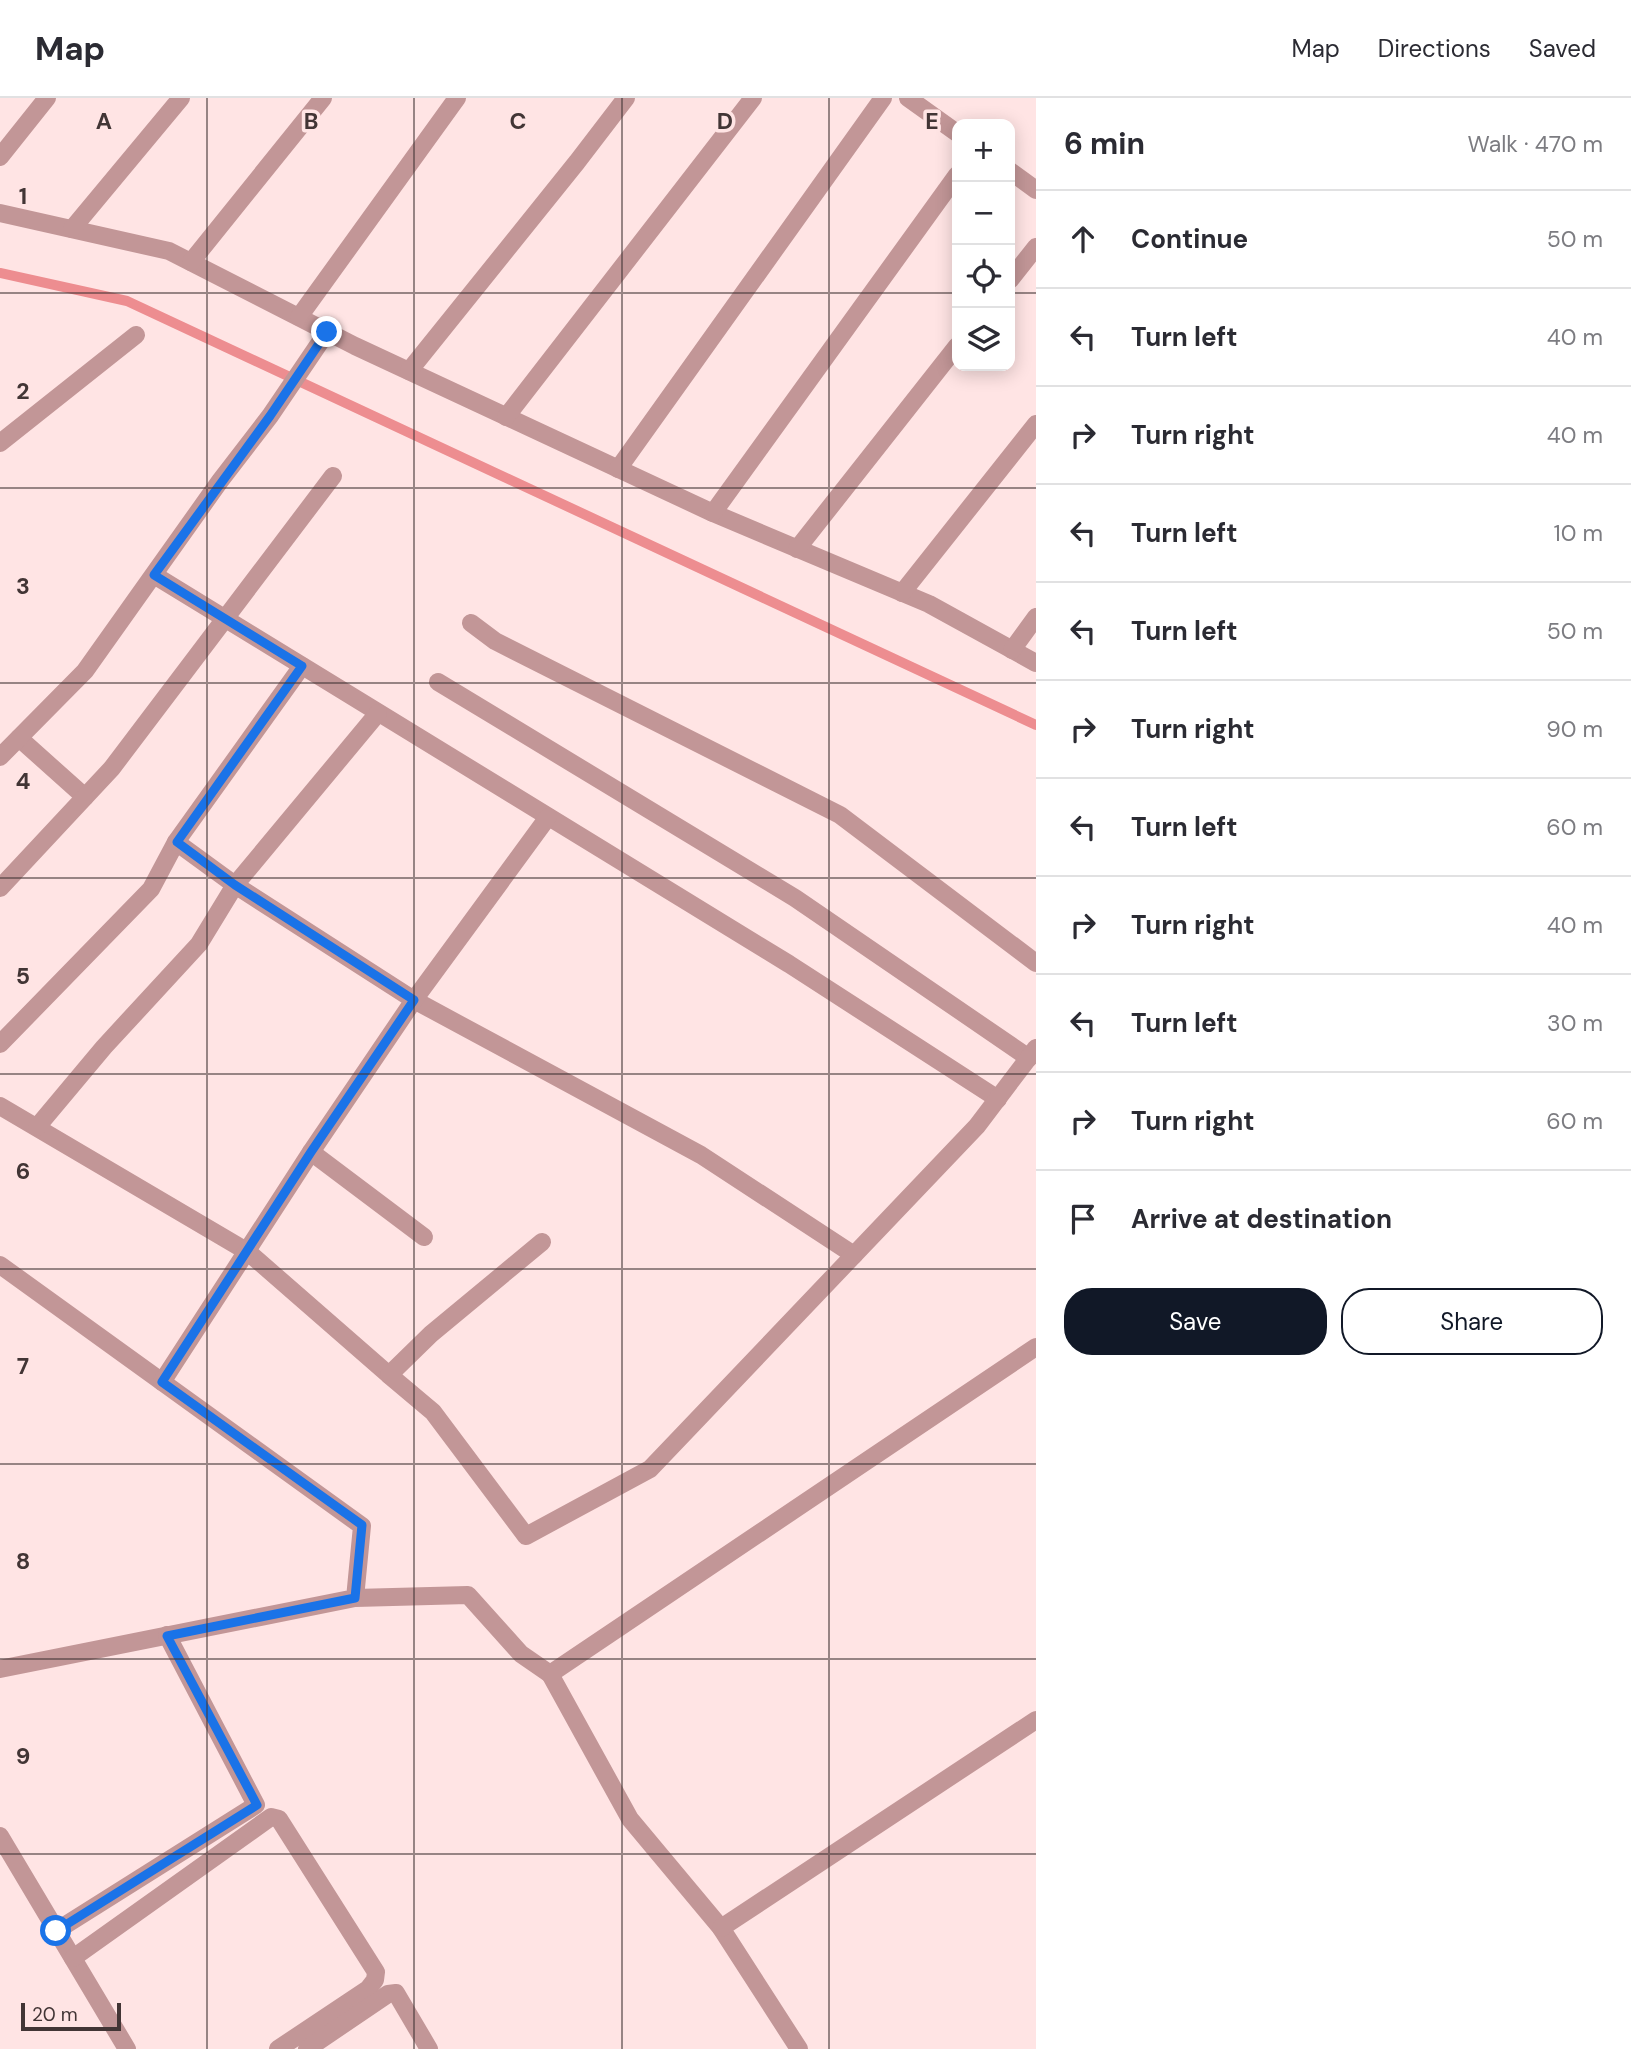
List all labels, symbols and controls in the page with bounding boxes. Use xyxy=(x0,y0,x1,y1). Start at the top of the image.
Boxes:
text: Map xyxy=(35,27,105,70)
text: Map xyxy=(1292,33,1340,64)
text: Directions xyxy=(1378,33,1491,64)
text: Saved xyxy=(1529,33,1596,64)
text: A xyxy=(96,106,112,136)
text: B xyxy=(304,106,318,136)
text: C xyxy=(510,106,526,136)
text: D xyxy=(717,106,733,136)
text: E xyxy=(925,106,939,136)
map controls xyxy=(952,119,1015,371)
button: + xyxy=(952,119,1015,182)
text: 6 min xyxy=(1064,124,1145,163)
text: Walk · 470 m xyxy=(1468,129,1603,159)
text: 1 xyxy=(19,181,27,211)
button: − xyxy=(952,182,1015,245)
icon: ahead xyxy=(1064,220,1102,258)
text: Continue xyxy=(1131,222,1248,256)
text: 50 m xyxy=(1547,224,1603,254)
button: locate xyxy=(952,245,1015,308)
button: layers xyxy=(952,308,1015,371)
route end xyxy=(311,316,342,347)
icon: left xyxy=(1064,318,1102,356)
text: Turn left xyxy=(1131,320,1238,354)
text: 40 m xyxy=(1547,322,1603,352)
text: 2 xyxy=(16,376,30,406)
icon: right xyxy=(1064,416,1102,454)
text: Turn right xyxy=(1131,418,1255,452)
text: 40 m xyxy=(1547,420,1603,450)
icon: left xyxy=(1064,514,1102,552)
text: Turn left xyxy=(1131,516,1238,550)
text: 10 m xyxy=(1553,518,1603,548)
text: 3 xyxy=(16,571,30,601)
icon: left xyxy=(1064,612,1102,650)
text: Turn left xyxy=(1131,614,1238,648)
text: 50 m xyxy=(1547,616,1603,646)
icon: right xyxy=(1064,710,1102,748)
text: Turn right xyxy=(1131,712,1255,746)
text: 90 m xyxy=(1546,714,1603,744)
text: 4 xyxy=(16,766,31,796)
icon: left xyxy=(1064,808,1102,846)
text: Turn left xyxy=(1131,810,1238,844)
text: 60 m xyxy=(1546,812,1603,842)
icon: right xyxy=(1064,906,1102,944)
text: Turn right xyxy=(1131,908,1255,942)
text: 40 m xyxy=(1547,910,1603,940)
text: 5 xyxy=(16,961,30,991)
icon: left xyxy=(1064,1004,1102,1042)
text: Turn left xyxy=(1131,1006,1238,1040)
text: 30 m xyxy=(1547,1008,1603,1038)
icon: right xyxy=(1064,1102,1102,1140)
text: Turn right xyxy=(1131,1104,1255,1138)
text: 60 m xyxy=(1546,1106,1603,1136)
text: 6 xyxy=(16,1156,30,1186)
icon: arrive xyxy=(1064,1200,1102,1238)
text: Arrive at destination xyxy=(1131,1202,1392,1236)
button: Save xyxy=(1064,1288,1327,1355)
button: Share xyxy=(1341,1288,1603,1355)
text: 7 xyxy=(17,1351,29,1381)
text: 8 xyxy=(16,1546,30,1576)
text: 9 xyxy=(16,1741,30,1771)
route start xyxy=(40,1915,71,1946)
scale bar xyxy=(21,2000,121,2032)
text: 20 m xyxy=(32,2002,78,2027)

